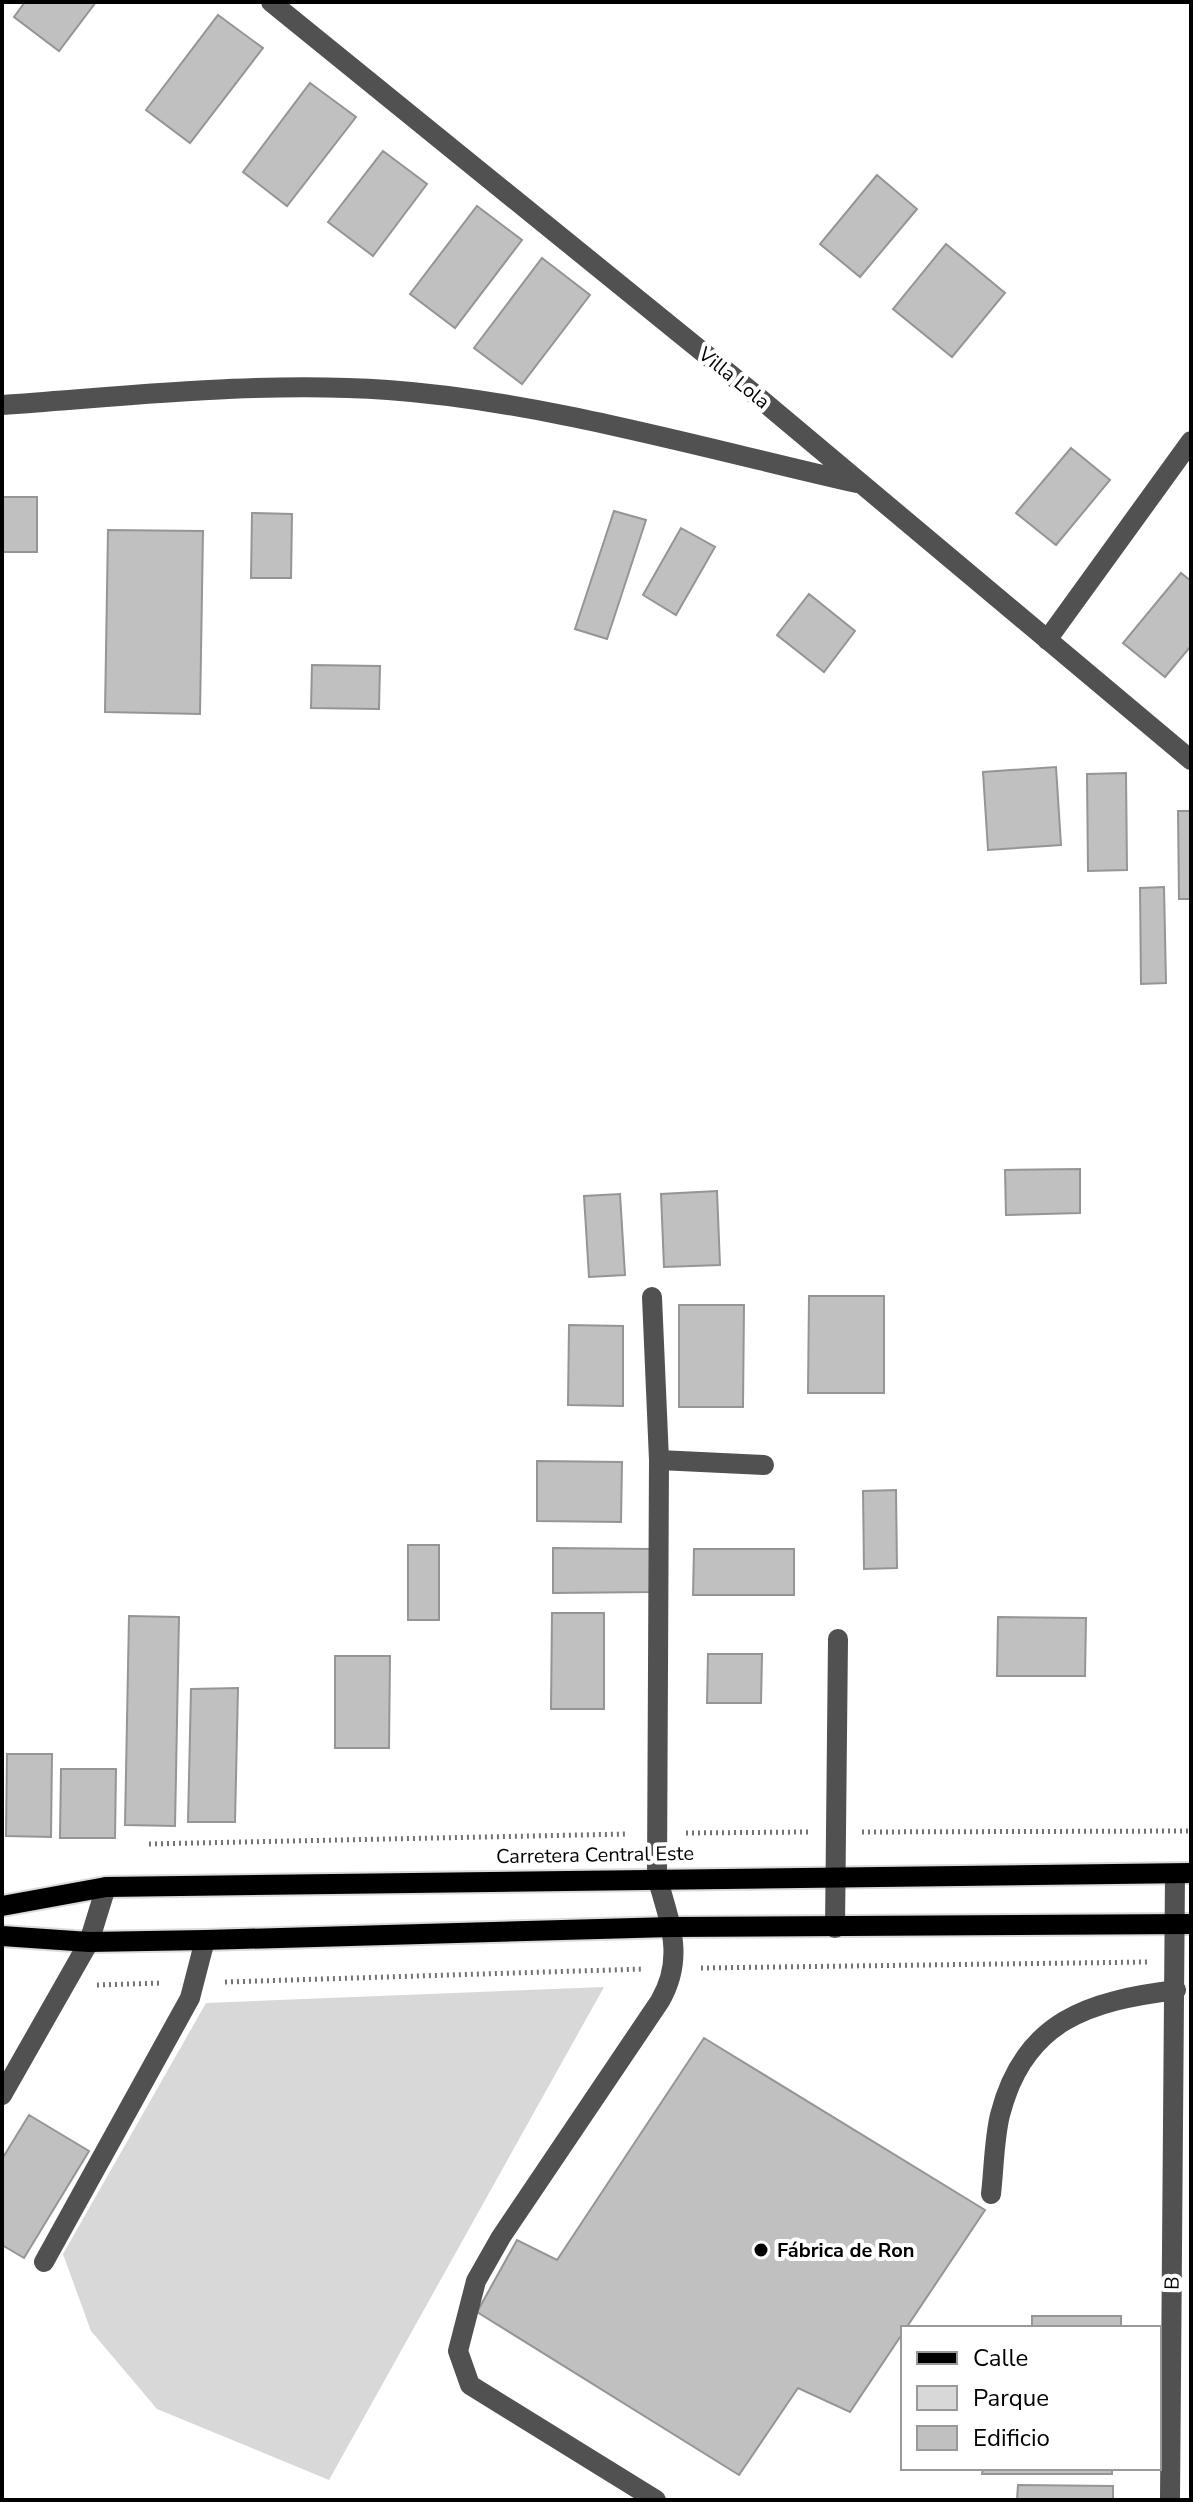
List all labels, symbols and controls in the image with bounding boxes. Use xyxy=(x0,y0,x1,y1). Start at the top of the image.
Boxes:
street label: Villa Lola xyxy=(692,340,775,415)
street label: Carretera Central Este xyxy=(496,1840,694,1870)
place label: Fábrica de Ron xyxy=(777,2237,914,2264)
marker: Fábrica de Ron xyxy=(752,2241,770,2259)
street label: B xyxy=(1158,2276,1186,2290)
legend xyxy=(901,2326,1161,2470)
text: Calle xyxy=(973,2342,1028,2374)
text: Parque xyxy=(973,2382,1049,2414)
text: Edificio xyxy=(973,2422,1050,2454)

